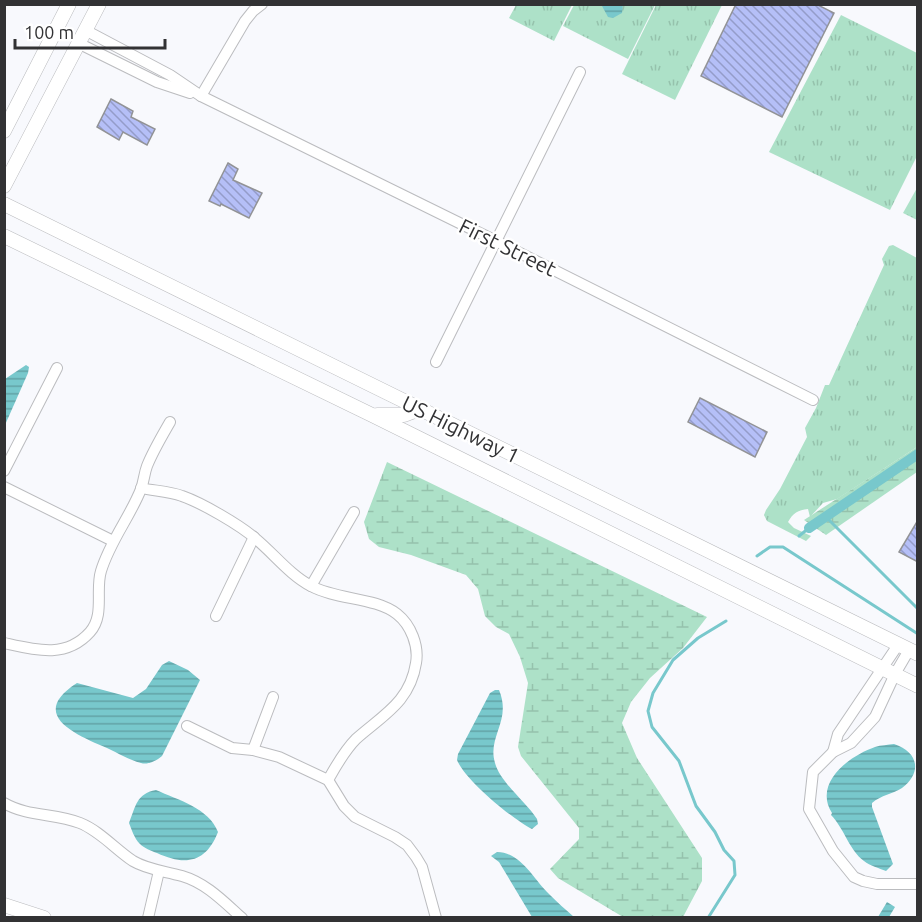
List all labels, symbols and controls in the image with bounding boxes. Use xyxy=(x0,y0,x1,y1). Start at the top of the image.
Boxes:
scale bar xyxy=(15,12,165,50)
text: 100 m xyxy=(24,22,74,42)
street label: First Street xyxy=(456,213,560,281)
street label: US Highway 1 xyxy=(398,390,524,468)

